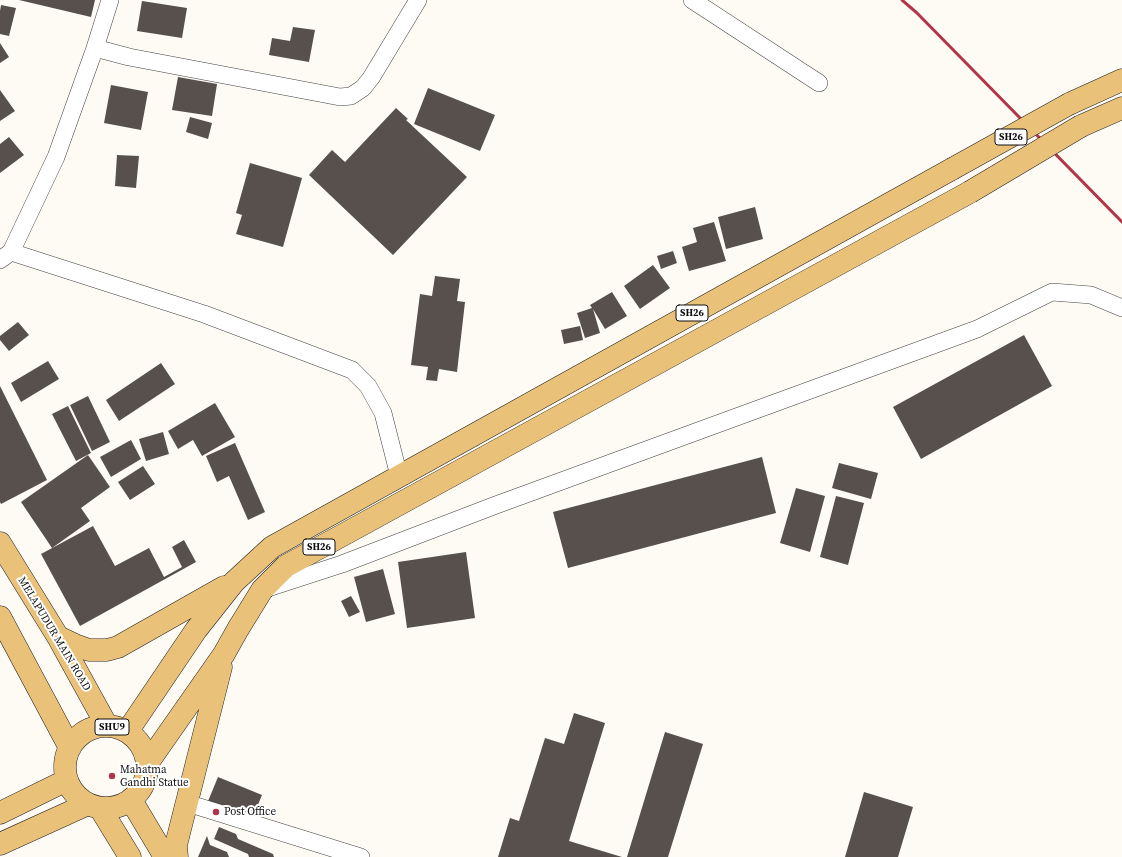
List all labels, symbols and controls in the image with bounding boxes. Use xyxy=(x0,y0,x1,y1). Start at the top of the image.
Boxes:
road number: SH26 xyxy=(995,129,1027,145)
road number: SH26 xyxy=(676,305,708,321)
road number: SH26 xyxy=(303,539,335,555)
street label: MELAPUDUR MAIN ROAD xyxy=(15,575,93,693)
road number: SHU9 xyxy=(95,719,129,735)
place label: Mahatma Gandhi Statue xyxy=(120,763,189,789)
marker: Mahatma Gandhi Statue xyxy=(107,771,117,781)
place label: Post Office xyxy=(224,805,276,819)
marker: Post Office xyxy=(211,807,221,817)

